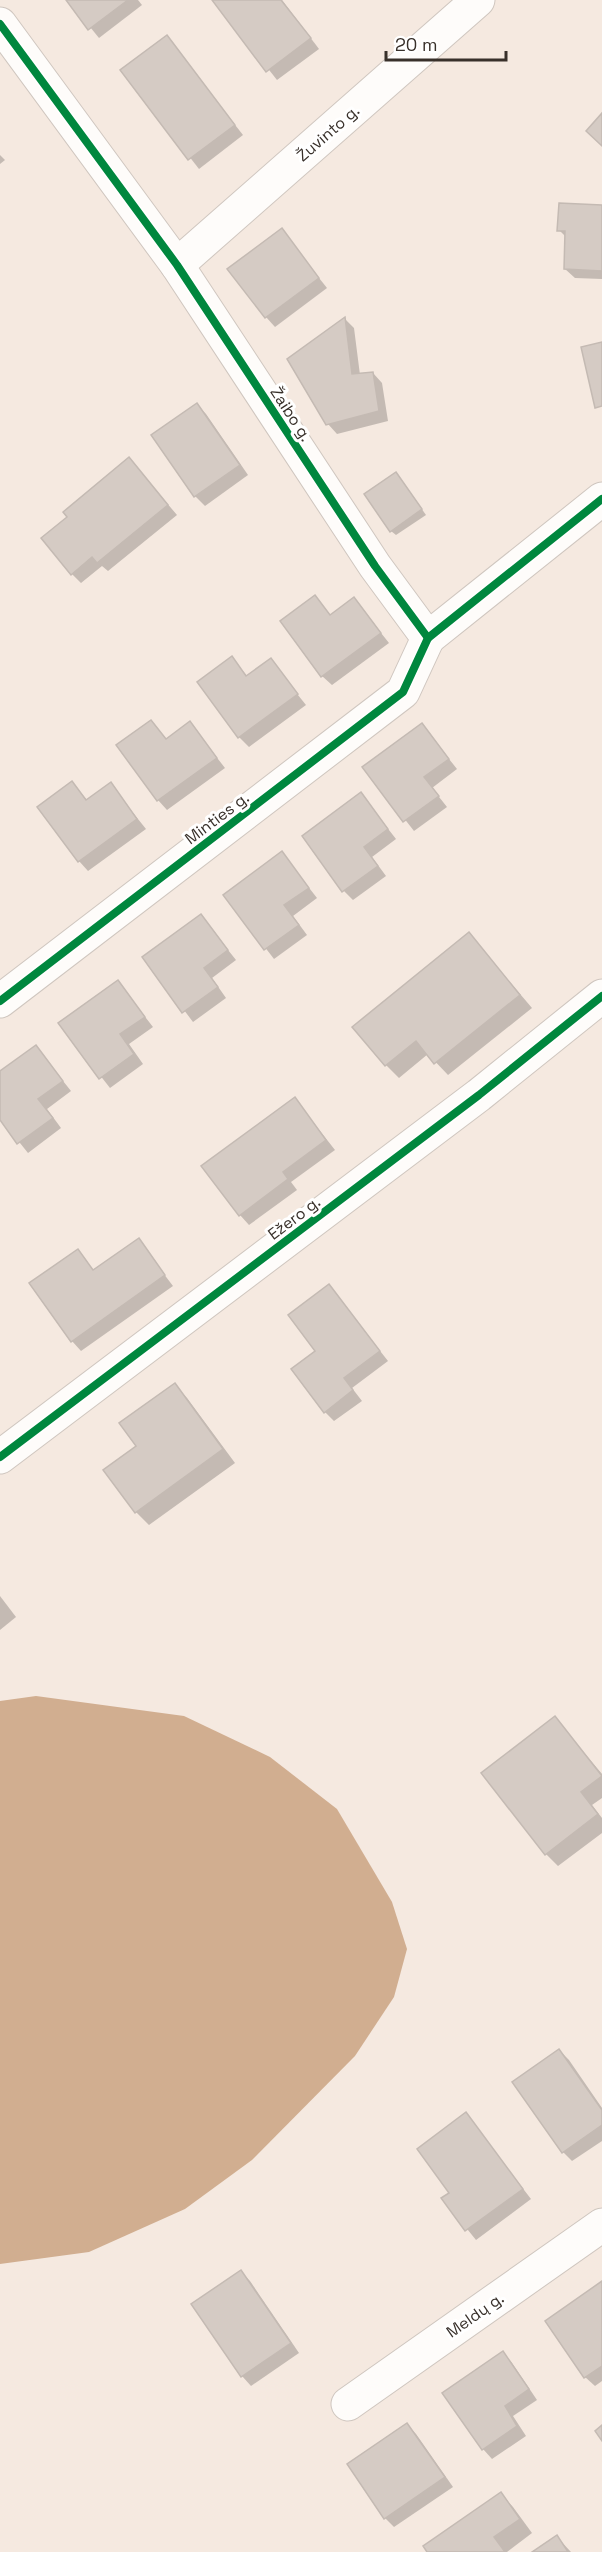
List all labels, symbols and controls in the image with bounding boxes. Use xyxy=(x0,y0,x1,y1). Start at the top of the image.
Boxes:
scale bar xyxy=(386,24,506,62)
text: 20 m xyxy=(395,33,438,56)
street label: Žuvinto g. xyxy=(292,100,364,166)
street label: Žaibo g. xyxy=(266,383,316,445)
street label: Minties g. xyxy=(181,787,253,849)
street label: Ežero g. xyxy=(263,1191,325,1245)
street label: Meldų g. xyxy=(442,2288,508,2342)

